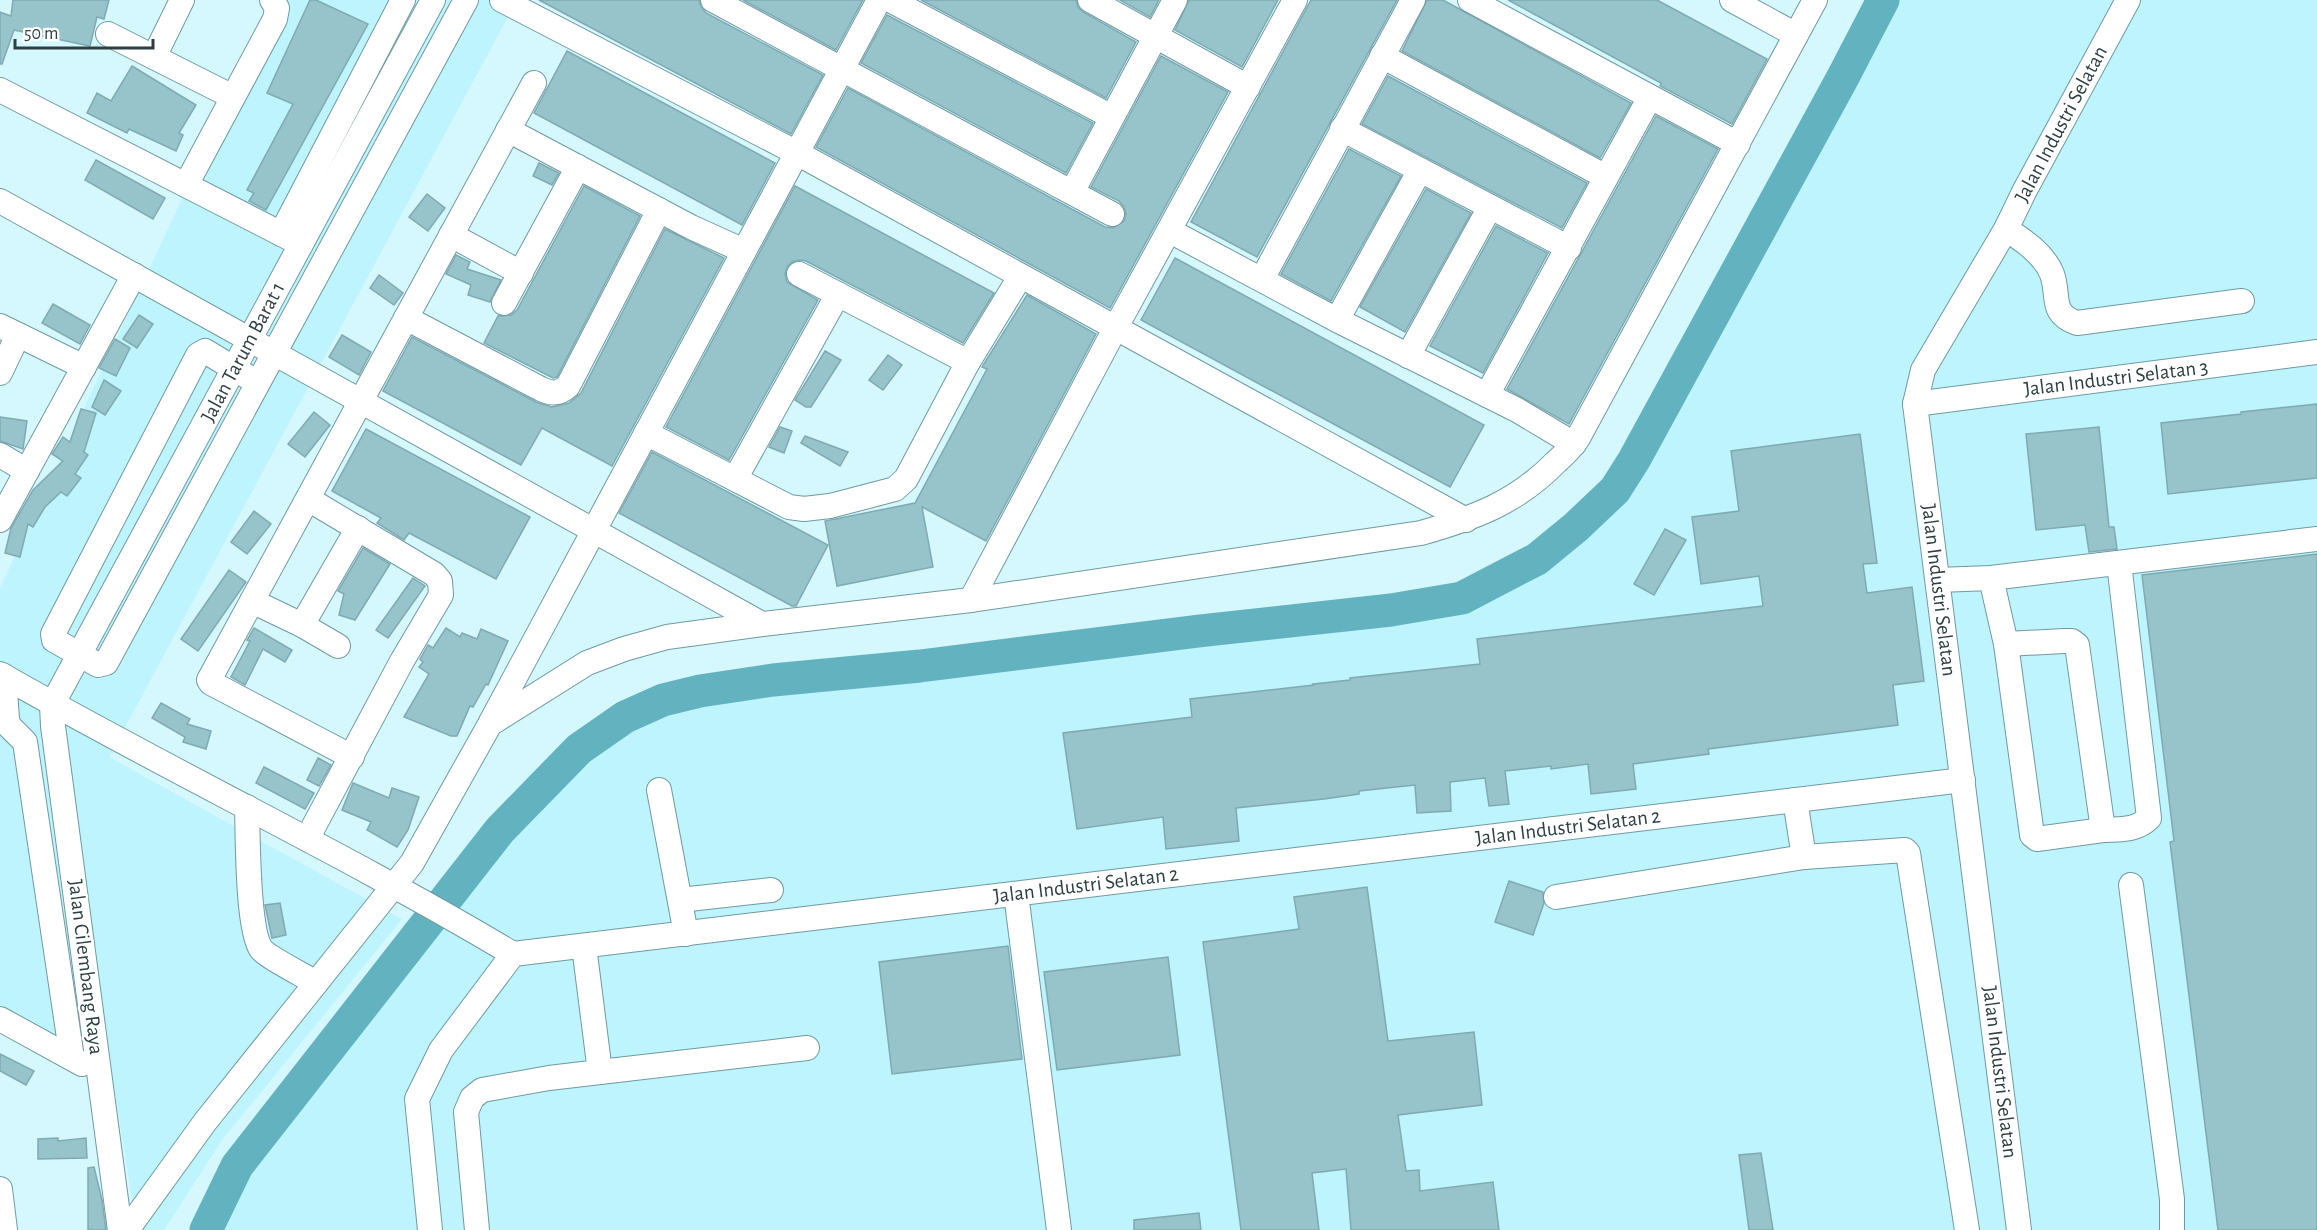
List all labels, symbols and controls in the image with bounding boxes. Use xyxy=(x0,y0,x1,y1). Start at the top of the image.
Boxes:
scale bar xyxy=(15,12,153,50)
text: 50 m xyxy=(24,25,58,43)
street label: Jalan Industri Selatan xyxy=(2011,42,2111,206)
street label: Jalan Tarum Barat 1 xyxy=(197,279,289,425)
street label: Jalan Industri Selatan 3 xyxy=(2023,356,2209,400)
street label: Jalan Industri Selatan xyxy=(1918,503,1960,677)
street label: Jalan Industri Selatan 2 xyxy=(1474,805,1662,849)
street label: Jalan Industri Selatan 2 xyxy=(992,863,1180,907)
street label: Jalan Cilembang Raya xyxy=(65,878,107,1056)
street label: Jalan Industri Selatan xyxy=(1979,985,2021,1159)

